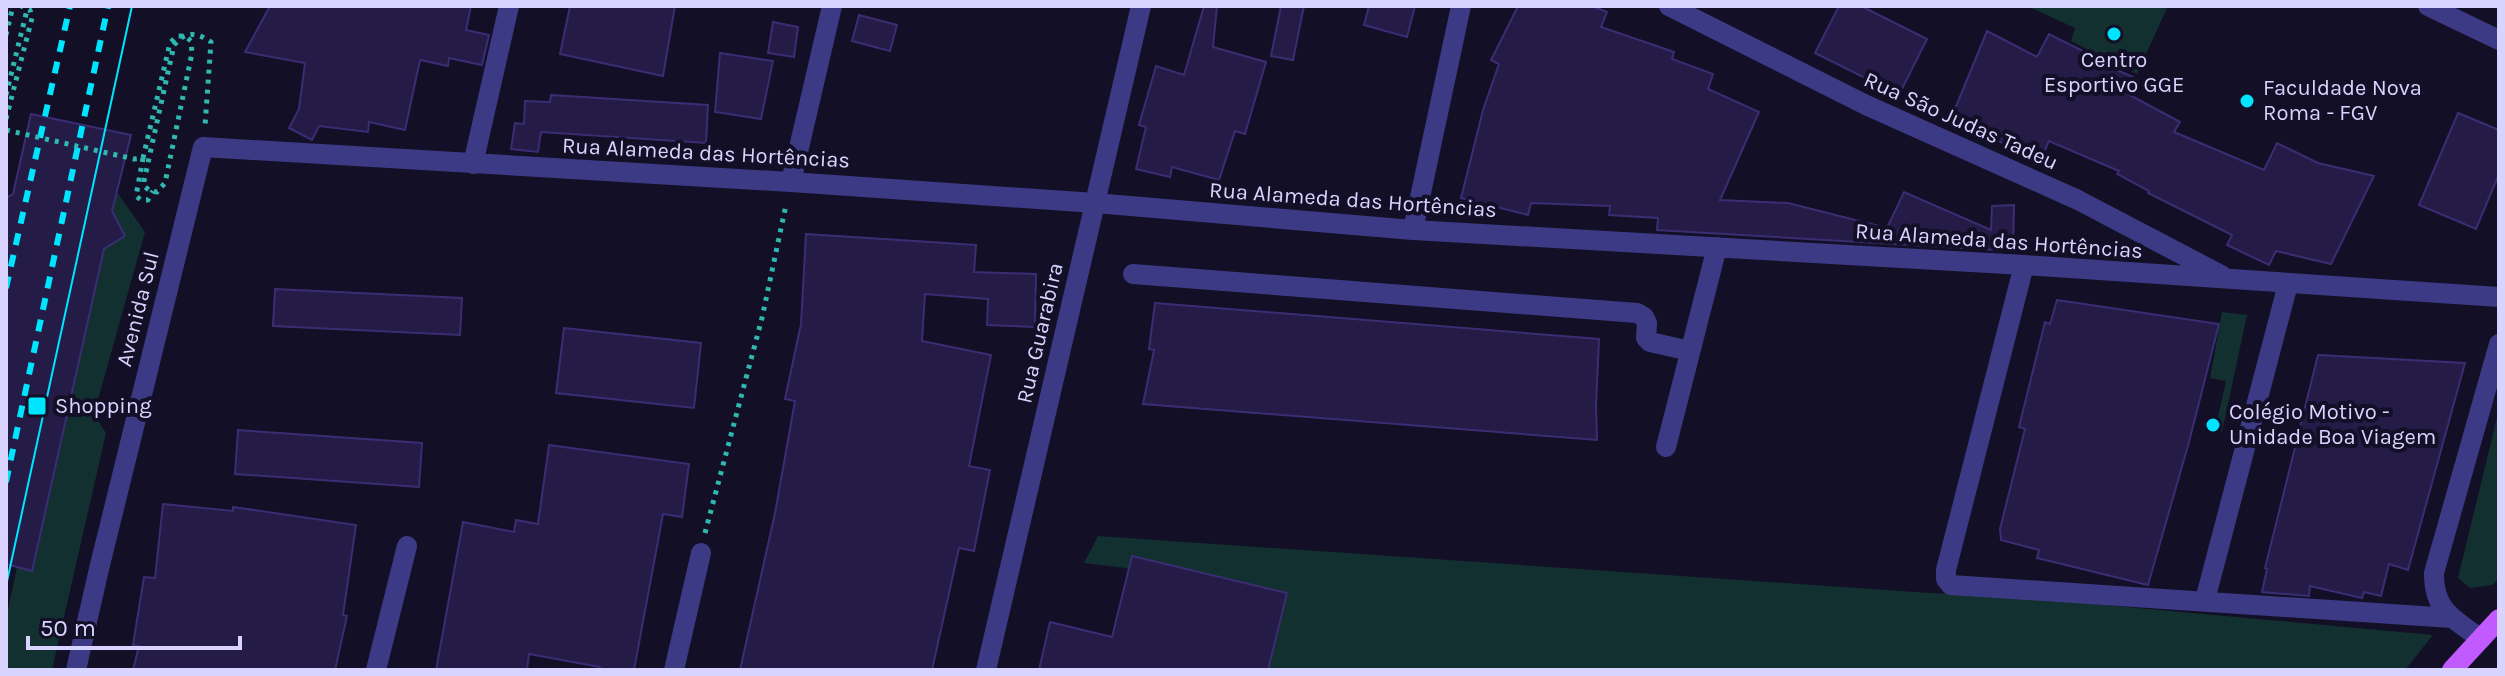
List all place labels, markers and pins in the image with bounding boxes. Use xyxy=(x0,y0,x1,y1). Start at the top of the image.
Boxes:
marker: Centro Esportivo GGE xyxy=(2105,25,2123,43)
place label: Centro Esportivo GGE xyxy=(2044,47,2184,98)
place label: Faculdade Nova Roma - FGV xyxy=(2263,75,2422,126)
marker: Faculdade Nova Roma - FGV xyxy=(2238,92,2256,110)
place label: Shopping xyxy=(55,393,152,419)
marker: Shopping xyxy=(26,395,48,417)
place label: Colégio Motivo - Unidade Boa Viagem xyxy=(2229,399,2436,450)
marker: Colégio Motivo - Unidade Boa Viagem xyxy=(2204,416,2222,434)

